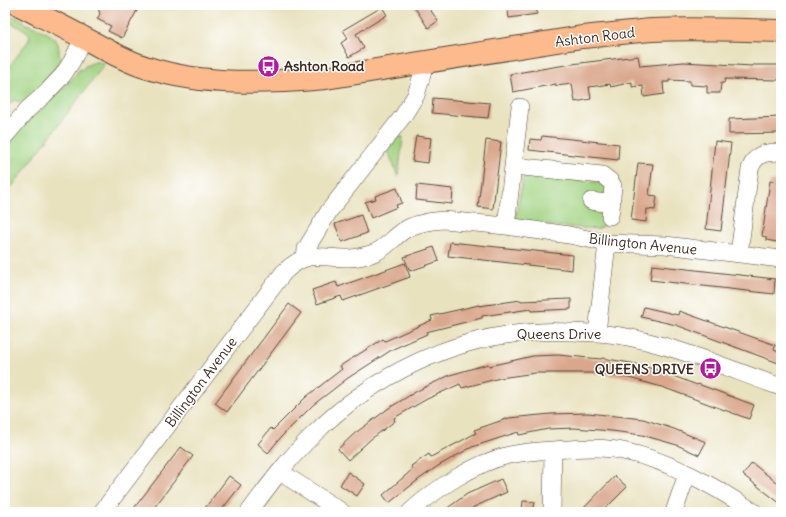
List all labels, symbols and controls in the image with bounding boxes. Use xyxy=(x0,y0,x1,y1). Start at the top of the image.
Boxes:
street label: Ashton Road xyxy=(554,23,636,51)
bus stop icon: Ashton Road xyxy=(256,53,282,79)
place label: Ashton Road xyxy=(284,57,365,75)
street label: Billington Avenue xyxy=(588,229,698,259)
street label: Queens Drive xyxy=(517,325,601,343)
street label: Billington Avenue xyxy=(161,333,241,431)
bus stop icon: QUEENS DRIVE xyxy=(697,356,723,382)
place label: QUEENS DRIVE xyxy=(595,360,694,378)

